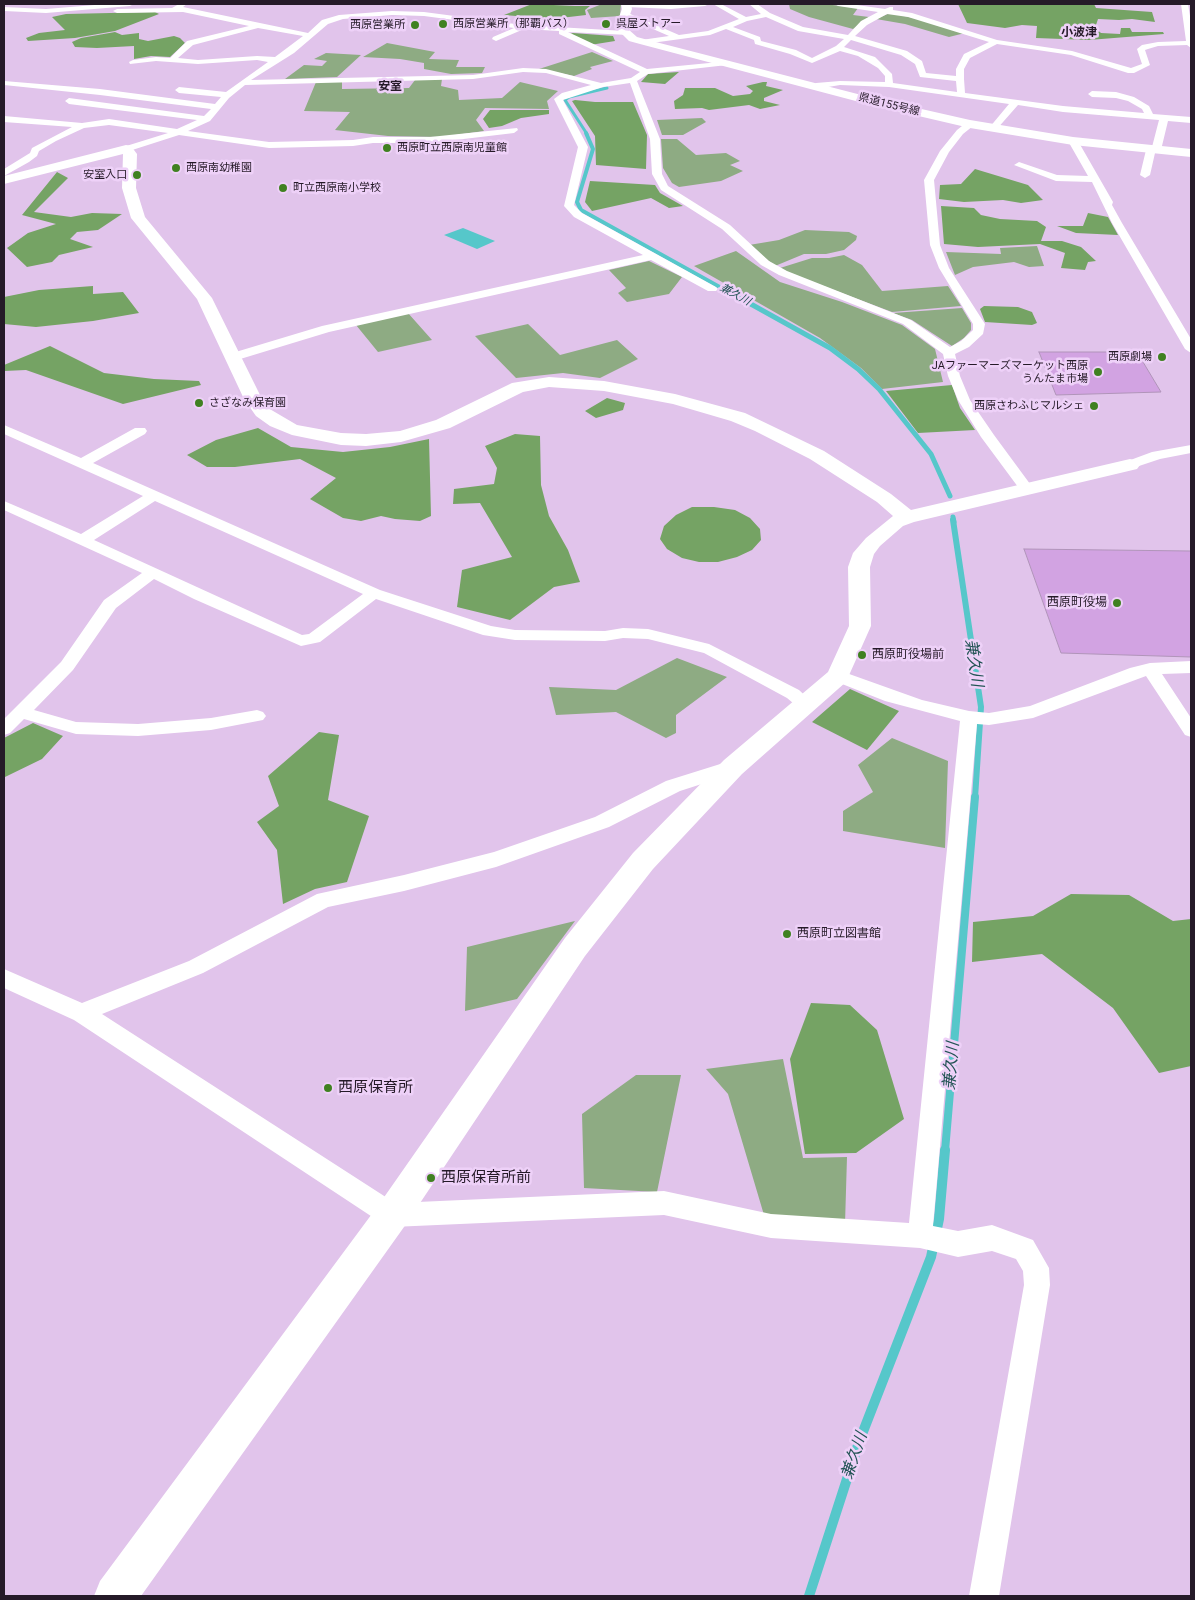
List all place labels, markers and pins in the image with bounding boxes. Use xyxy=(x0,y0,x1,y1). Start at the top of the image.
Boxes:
place label: 西原営業所（那覇バス） xyxy=(453,17,574,31)
place label: 呉屋ストアー xyxy=(616,17,681,31)
place label: 西原営業所 xyxy=(350,18,405,32)
marker: 西原営業所（那覇バス） xyxy=(437,18,449,30)
marker: 呉屋ストアー xyxy=(600,18,612,30)
marker: 西原営業所 xyxy=(409,19,421,31)
place label: 西原町立西原南児童館 xyxy=(397,141,507,155)
marker: 西原町立西原南児童館 xyxy=(381,142,393,154)
place label: 西原南幼稚園 xyxy=(186,161,252,175)
marker: 西原南幼稚園 xyxy=(170,162,182,174)
place label: 安室入口 xyxy=(83,168,127,182)
marker: 安室入口 xyxy=(131,169,143,181)
place label: 町立西原南小学校 xyxy=(293,181,381,195)
marker: 町立西原南小学校 xyxy=(277,182,289,194)
place label: 西原劇場 xyxy=(1108,350,1152,364)
marker: 西原劇場 xyxy=(1156,351,1168,363)
place label: JAファーマーズマーケット西原 うんたま市場 xyxy=(932,359,1088,385)
marker: JAファーマーズマーケット西原 うんたま市場 xyxy=(1092,366,1104,378)
place label: さざなみ保育園 xyxy=(209,396,286,410)
marker: さざなみ保育園 xyxy=(193,397,205,409)
place label: 西原さわふじマルシェ xyxy=(974,399,1084,413)
marker: 西原さわふじマルシェ xyxy=(1088,400,1100,412)
place label: 西原町役場 xyxy=(1047,596,1107,610)
marker: 西原町役場 xyxy=(1111,597,1123,609)
place label: 西原町役場前 xyxy=(872,648,944,662)
marker: 西原町役場前 xyxy=(856,649,868,661)
place label: 西原町立図書館 xyxy=(797,927,881,941)
marker: 西原町立図書館 xyxy=(781,928,793,940)
place label: 西原保育所 xyxy=(338,1079,413,1097)
marker: 西原保育所 xyxy=(322,1082,334,1094)
place label: 西原保育所前 xyxy=(441,1169,531,1187)
marker: 西原保育所前 xyxy=(425,1172,437,1184)

